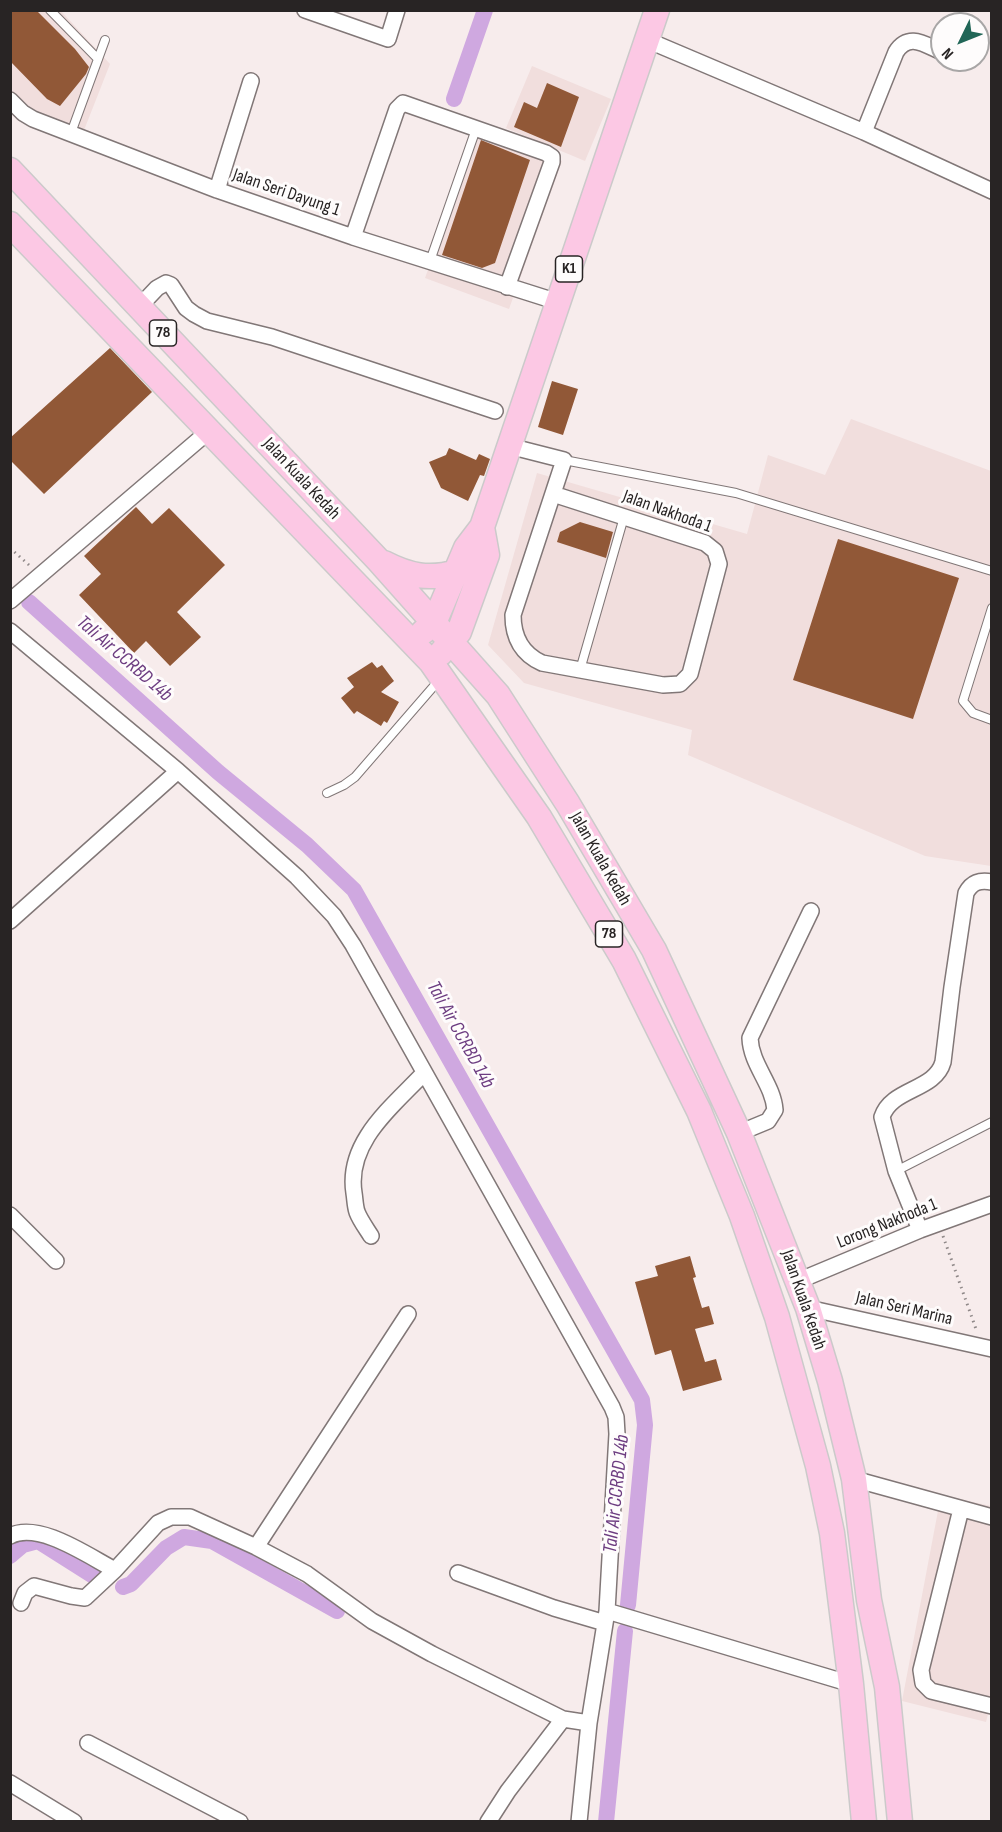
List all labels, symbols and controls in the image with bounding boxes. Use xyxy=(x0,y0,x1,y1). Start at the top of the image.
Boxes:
north arrow xyxy=(930,12,990,72)
text: N xyxy=(938,44,958,63)
street label: Jalan Seri Dayung 1 xyxy=(230,165,342,221)
road number: K1 xyxy=(556,256,582,282)
road number: 78 xyxy=(150,320,176,346)
street label: Jalan Kuala Kedah xyxy=(258,434,344,524)
street label: Jalan Nakhoda 1 xyxy=(620,486,714,538)
water label: Tali Air CCRBD 14b xyxy=(71,611,177,707)
street label: Jalan Kuala Kedah xyxy=(565,808,635,910)
road number: 78 xyxy=(596,921,622,947)
water label: Tali Air CCRBD 14b xyxy=(421,977,499,1093)
street label: Lorong Nakhoda 1 xyxy=(834,1194,940,1254)
street label: Jalan Kuala Kedah xyxy=(776,1247,830,1353)
street label: Jalan Seri Marina xyxy=(854,1287,954,1331)
water label: Tali Air CCRBD 14b xyxy=(599,1434,635,1554)

